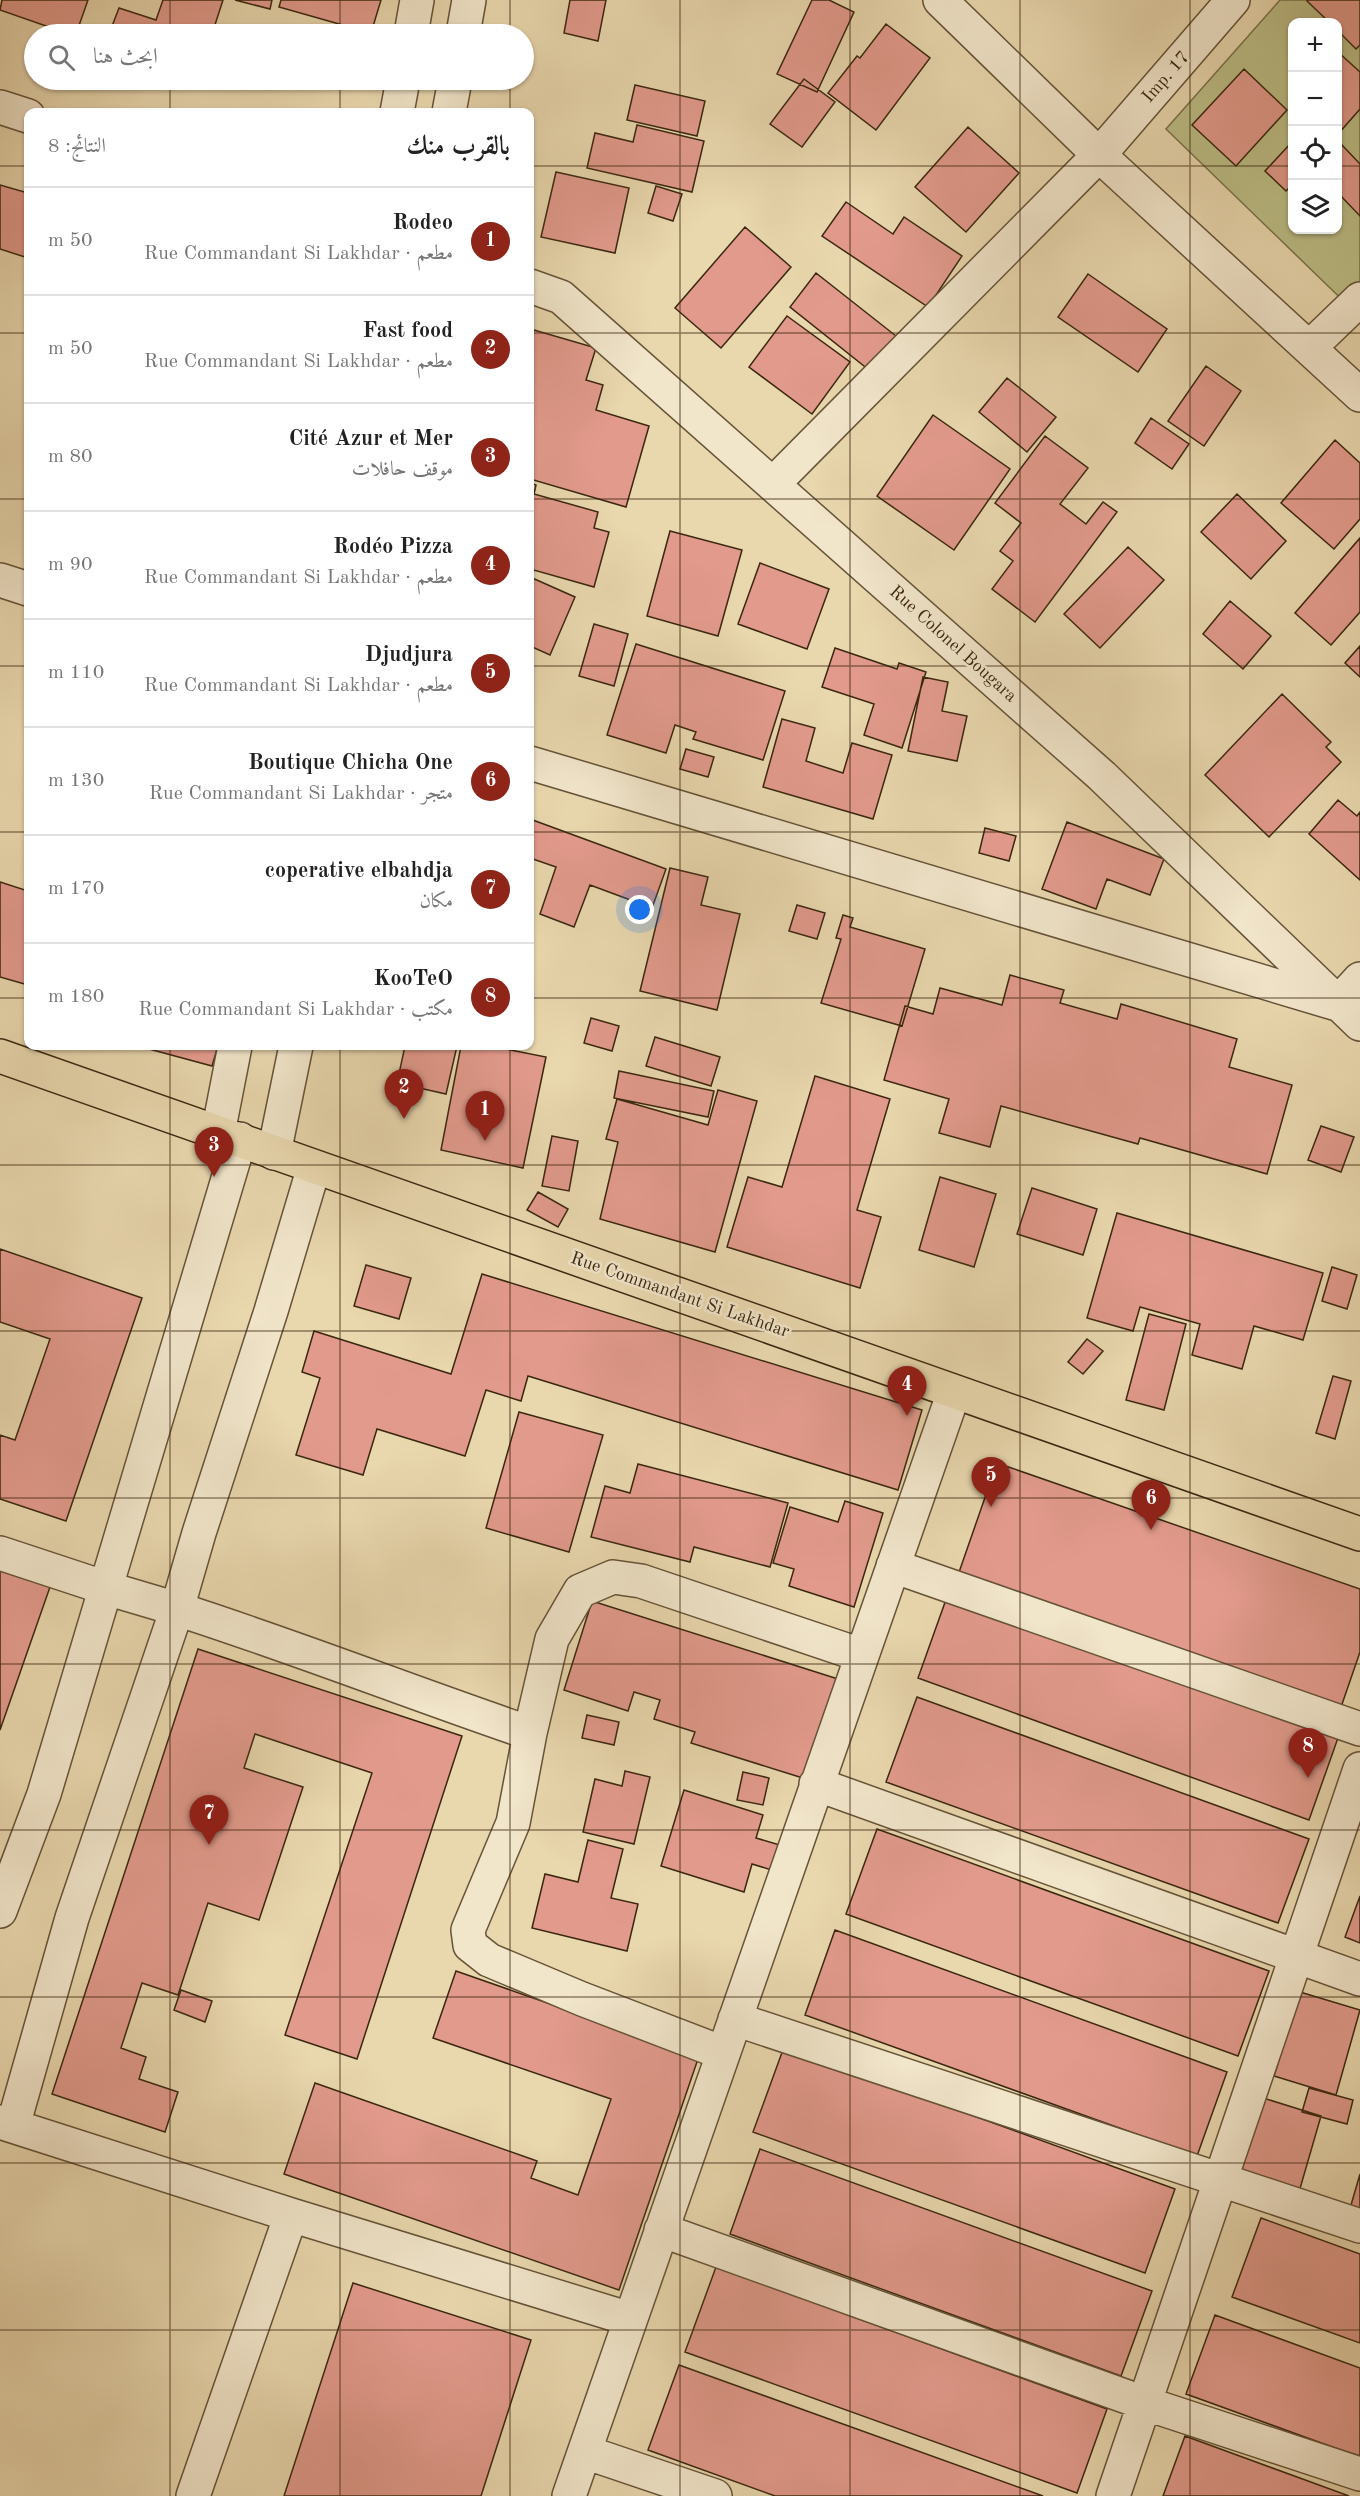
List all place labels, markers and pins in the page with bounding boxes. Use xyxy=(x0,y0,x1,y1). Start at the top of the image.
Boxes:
pin: 2 xyxy=(384,1070,424,1119)
pin: 1 xyxy=(466,1092,504,1141)
pin: 3 xyxy=(194,1128,234,1177)
pin: 4 xyxy=(888,1366,926,1416)
pin: 5 xyxy=(972,1458,1010,1507)
pin: 6 xyxy=(1132,1480,1170,1530)
pin: 8 xyxy=(1288,1728,1328,1778)
pin: 7 xyxy=(190,1796,228,1845)

